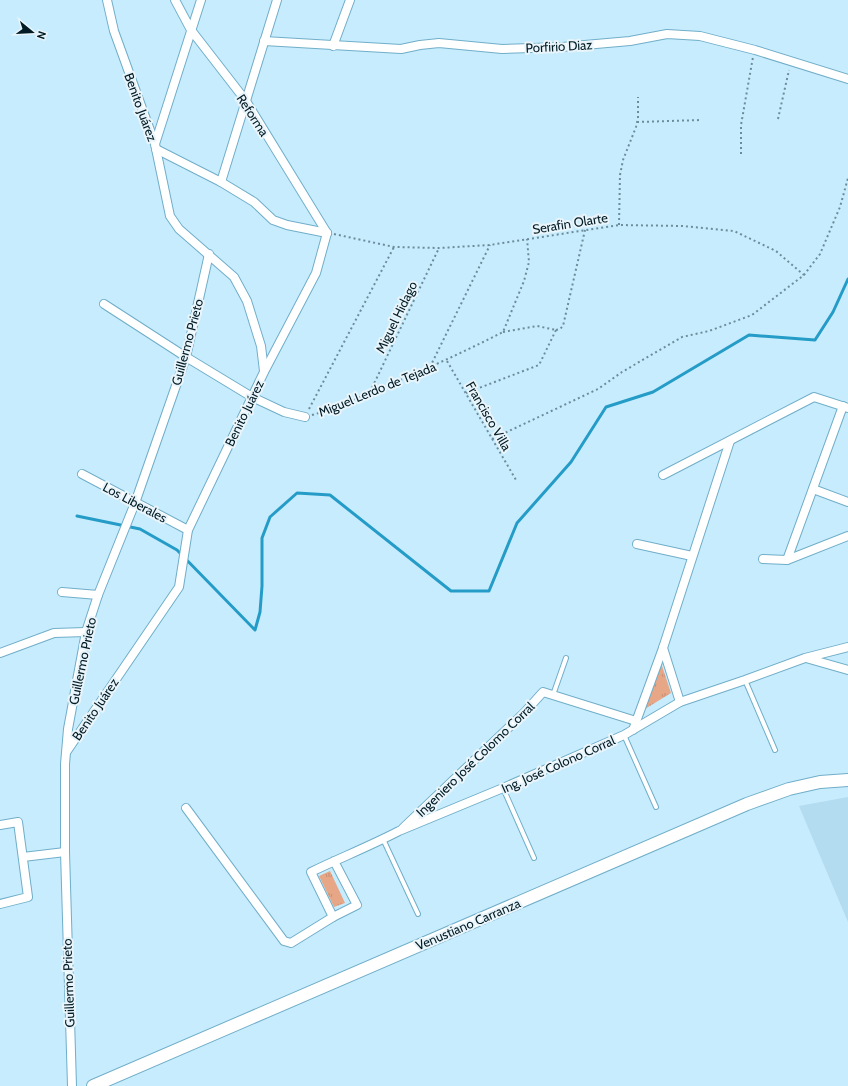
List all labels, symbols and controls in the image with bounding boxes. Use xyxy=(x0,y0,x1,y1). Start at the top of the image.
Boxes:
north arrow xyxy=(12,12,52,52)
text: N xyxy=(34,29,49,41)
street label: Porfirio Diaz xyxy=(525,36,593,56)
street label: Benito Juárez xyxy=(121,71,161,143)
street label: Reforma xyxy=(233,91,273,140)
street label: Serafin Olarte xyxy=(531,209,609,237)
street label: Miguel Hidago xyxy=(372,278,420,356)
street label: Guillermo Prieto xyxy=(168,297,206,387)
street label: Miguel Lerdo de Tejada xyxy=(316,358,439,421)
street label: Benito Juárez xyxy=(221,377,267,449)
street label: Francisco Villa xyxy=(463,379,516,454)
street label: Los Liberales xyxy=(100,478,170,526)
street label: Guillermo Prieto xyxy=(65,616,99,706)
street label: Benito Juárez xyxy=(68,675,122,743)
street label: Ingeniero José Colomo Corral xyxy=(412,698,538,820)
street label: Ing. José Colono Corral xyxy=(499,732,617,796)
street label: Venustiano Carranza xyxy=(413,894,523,953)
street label: Guillermo Prieto xyxy=(58,938,78,1028)

